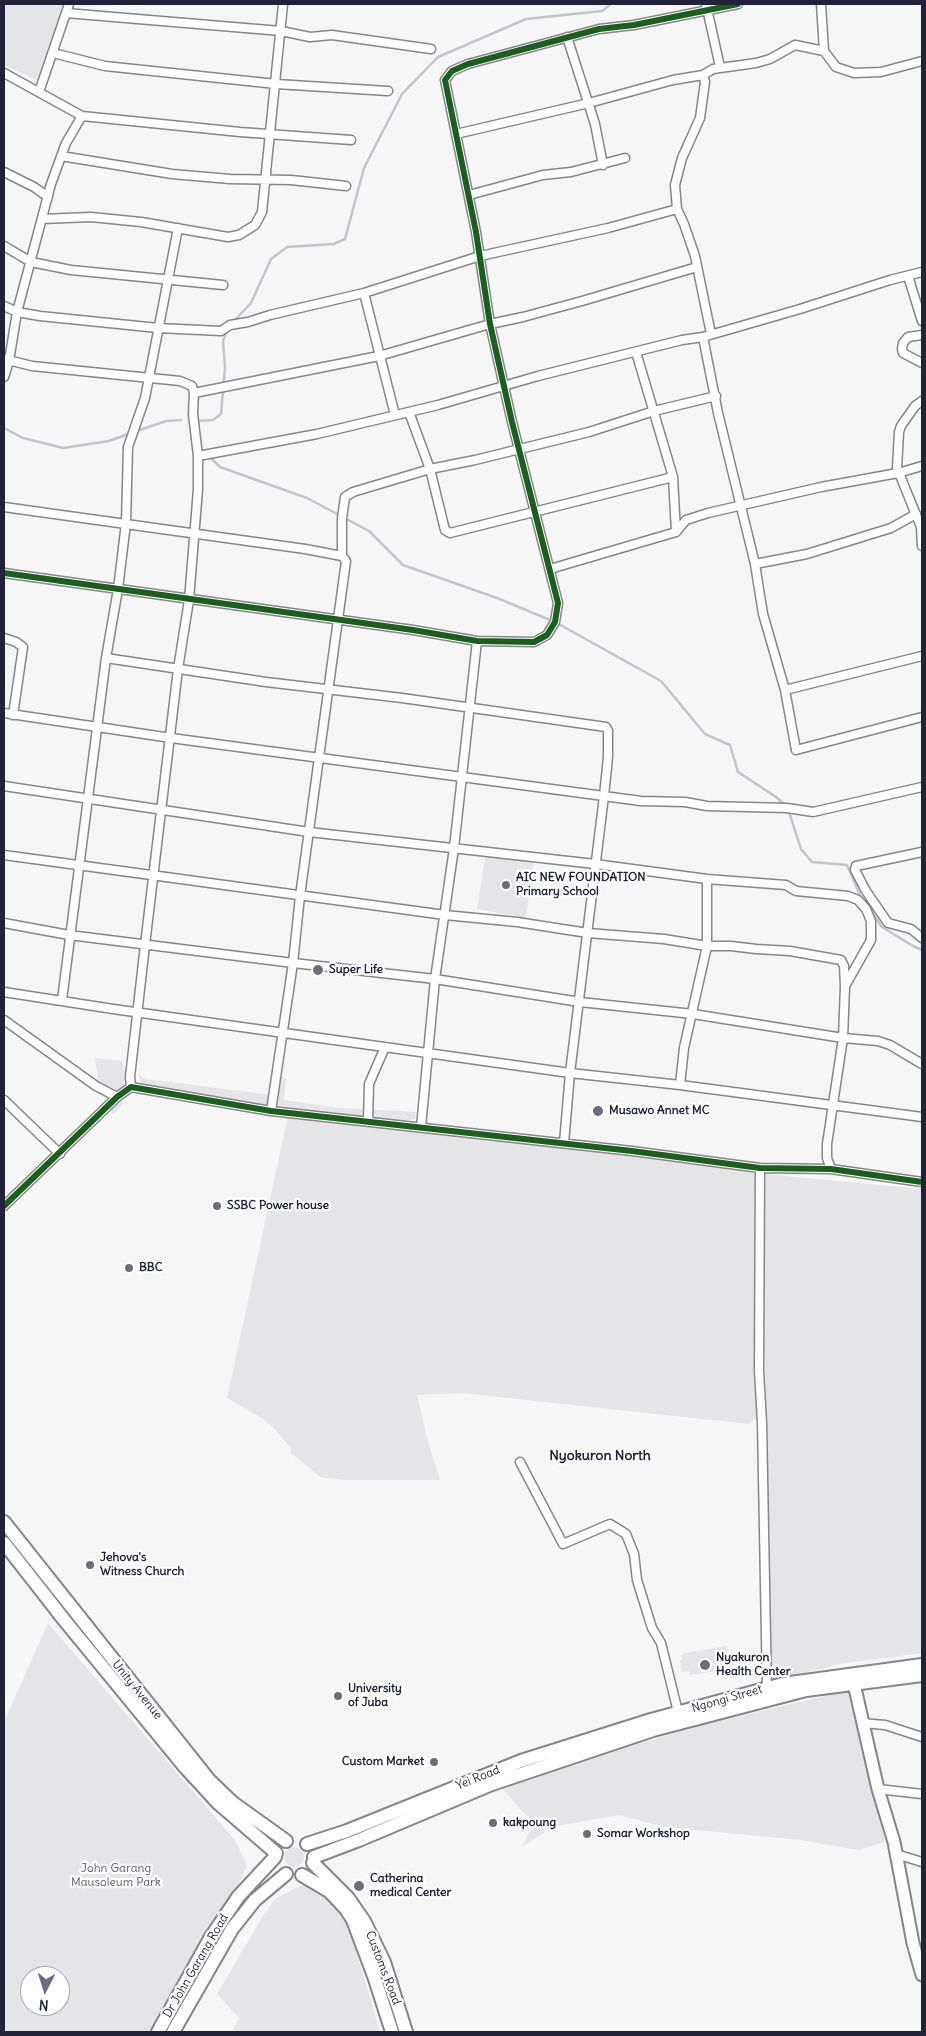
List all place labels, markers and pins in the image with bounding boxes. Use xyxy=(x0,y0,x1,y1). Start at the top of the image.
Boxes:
place label: AIC NEW FOUNDATION Primary School xyxy=(516,871,646,899)
marker: AIC NEW FOUNDATION Primary School xyxy=(500,879,512,891)
marker: Super Life xyxy=(311,963,325,977)
place label: Super Life xyxy=(329,963,383,977)
marker: Musawo Annet MC xyxy=(591,1104,605,1118)
place label: Musawo Annet MC xyxy=(609,1104,710,1118)
place label: SSBC Power house xyxy=(227,1199,329,1213)
marker: SSBC Power house xyxy=(211,1200,223,1212)
place label: BBC xyxy=(139,1261,163,1275)
marker: BBC xyxy=(123,1262,135,1274)
place label: Jehova's Witness Church xyxy=(100,1551,184,1579)
marker: Jehova's Witness Church xyxy=(84,1559,96,1571)
place label: Nyakuron Health Center xyxy=(716,1651,791,1679)
marker: Nyakuron Health Center xyxy=(698,1658,712,1672)
place label: University of Juba xyxy=(348,1682,402,1710)
marker: University of Juba xyxy=(332,1690,344,1702)
place label: Custom Market xyxy=(342,1755,424,1769)
marker: Custom Market xyxy=(428,1756,440,1768)
place label: kakpoung xyxy=(503,1816,556,1830)
marker: kakpoung xyxy=(487,1817,499,1829)
place label: Somar Workshop xyxy=(597,1827,690,1841)
marker: Somar Workshop xyxy=(581,1828,593,1840)
place label: Catherina medical Center xyxy=(370,1872,451,1900)
marker: Catherina medical Center xyxy=(352,1879,366,1893)

